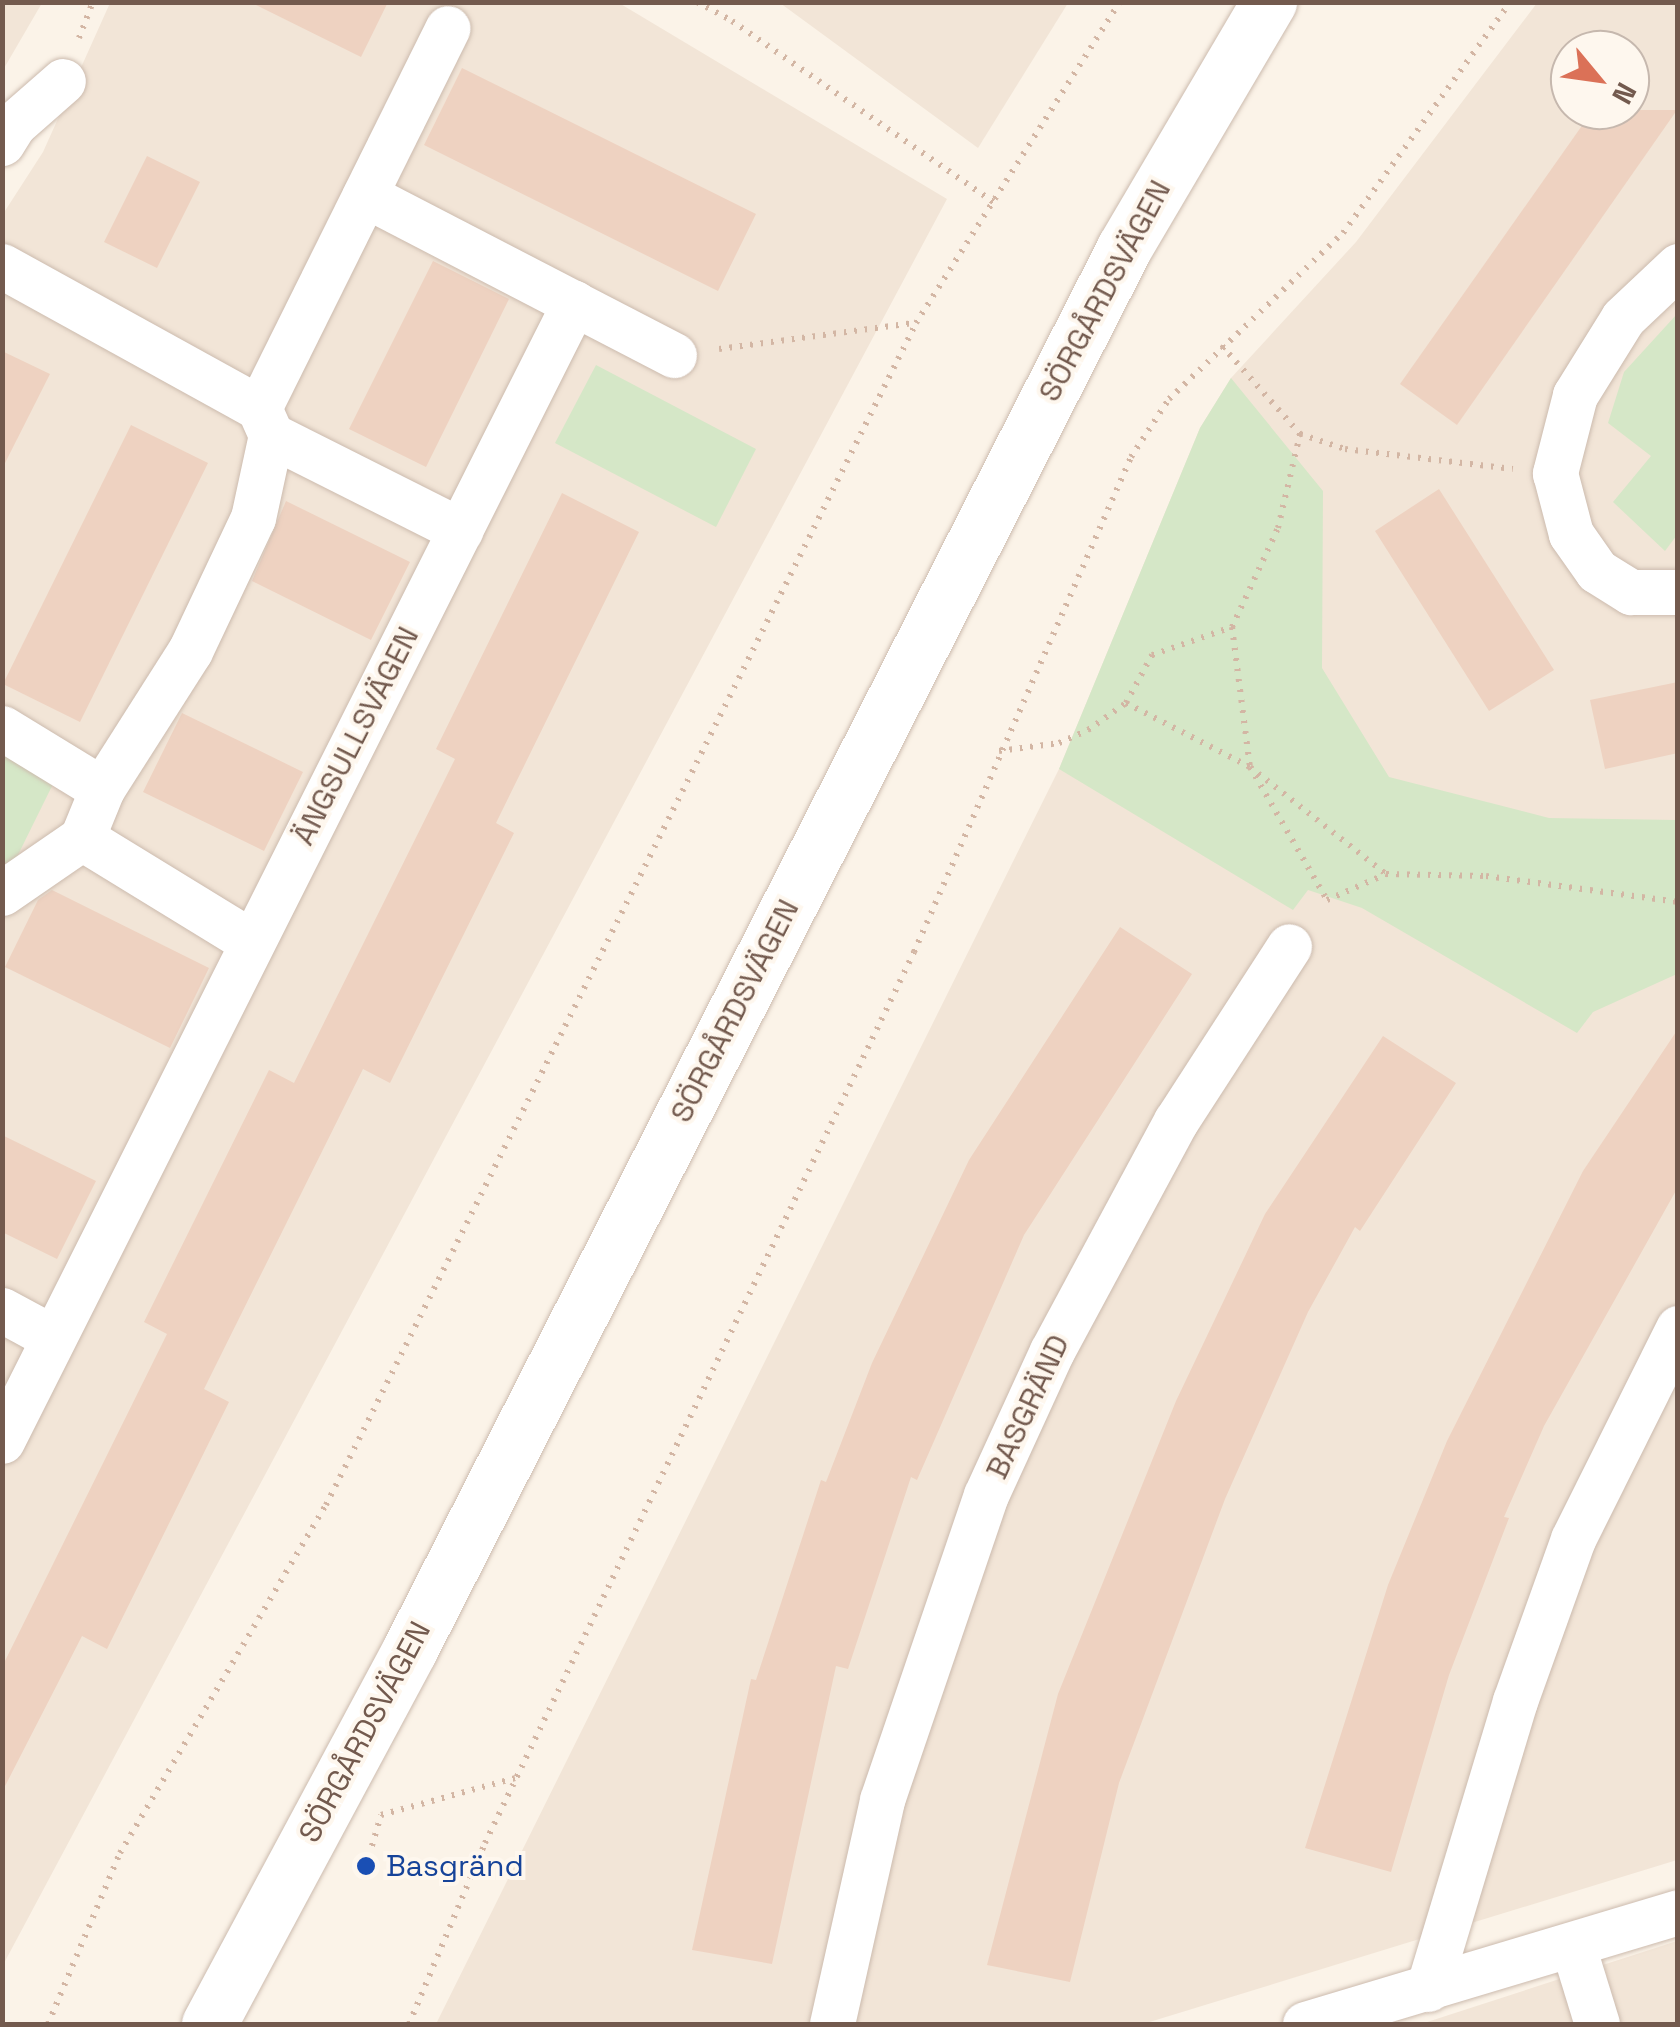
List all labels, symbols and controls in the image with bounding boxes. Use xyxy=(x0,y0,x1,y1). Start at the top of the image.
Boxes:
north arrow xyxy=(1550,30,1650,130)
text: N xyxy=(1604,77,1645,111)
street label: SÖRGÅRDSVÄGEN xyxy=(1032,174,1178,408)
street label: ÄNGSULLSVÄGEN xyxy=(285,621,427,851)
street label: SÖRGÅRDSVÄGEN xyxy=(663,894,807,1128)
street label: BASGRÄND xyxy=(979,1329,1077,1485)
street label: SÖRGÅRDSVÄGEN xyxy=(292,1615,438,1849)
place label: Basgränd xyxy=(386,1848,524,1884)
marker: Basgränd xyxy=(355,1855,377,1877)

